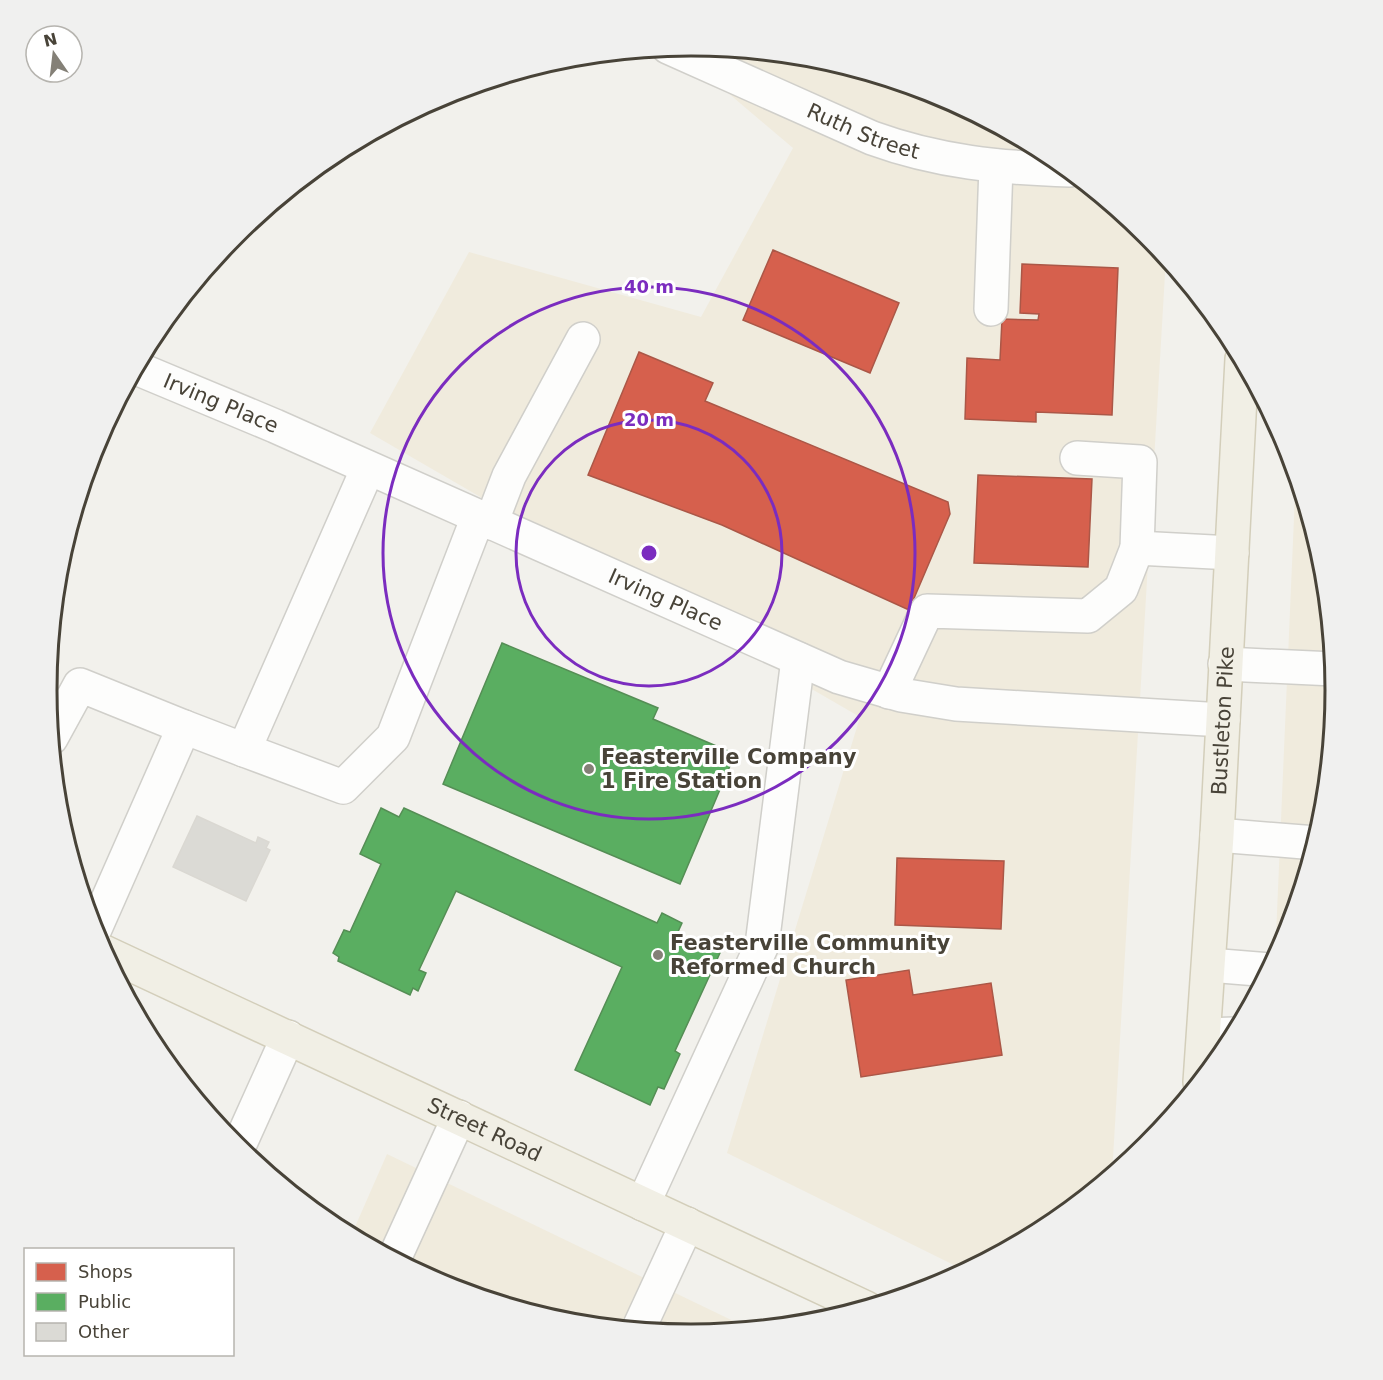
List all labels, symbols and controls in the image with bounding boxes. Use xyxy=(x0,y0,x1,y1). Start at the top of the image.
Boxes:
north arrow xyxy=(24,24,84,84)
text: N xyxy=(42,29,59,51)
street label: Ruth Street xyxy=(803,99,922,164)
text: 40 m xyxy=(624,276,674,297)
street label: Irving Place xyxy=(160,369,282,438)
text: 20 m xyxy=(624,409,674,430)
centre of rings xyxy=(639,543,659,563)
street label: Irving Place xyxy=(605,564,726,636)
street label: Bustleton Pike xyxy=(1207,646,1239,796)
place label: Feasterville Company 1 Fire Station xyxy=(601,745,857,793)
marker: Feasterville Company 1 Fire Station xyxy=(582,762,596,776)
place label: Feasterville Community Reformed Church xyxy=(670,931,951,979)
marker: Feasterville Community Reformed Church xyxy=(651,948,665,962)
street label: Street Road xyxy=(424,1093,545,1167)
legend xyxy=(24,1248,234,1356)
text: Shops xyxy=(78,1261,133,1282)
text: Public xyxy=(78,1291,131,1312)
text: Other xyxy=(78,1321,130,1342)

